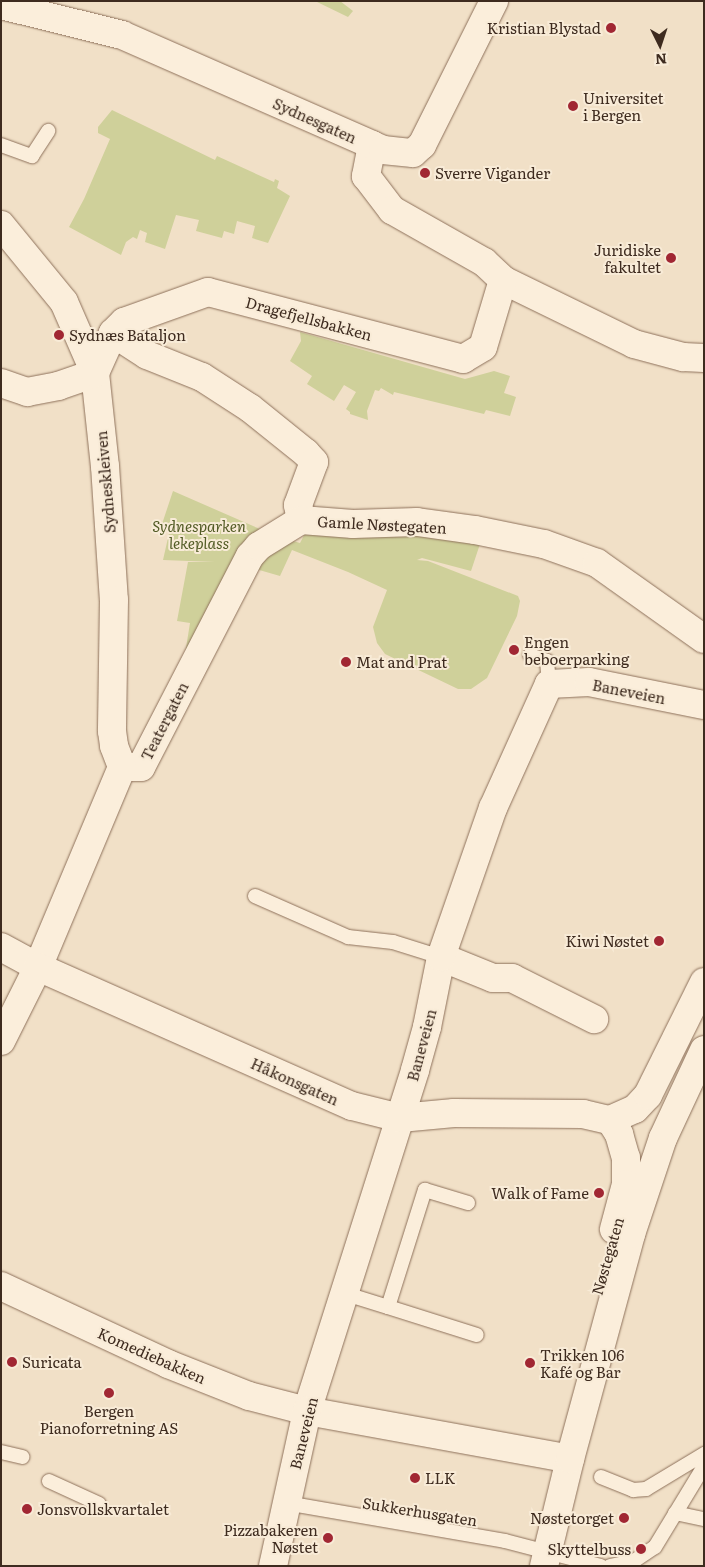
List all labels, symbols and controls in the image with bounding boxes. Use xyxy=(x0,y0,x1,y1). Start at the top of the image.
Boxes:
place label: Kristian Blystad xyxy=(487,19,601,37)
north arrow xyxy=(635,20,685,70)
marker: Kristian Blystad xyxy=(605,22,617,34)
text: N xyxy=(654,50,668,70)
place label: Universitet i Bergen xyxy=(583,88,664,123)
street label: Sydnesgaten xyxy=(270,94,360,146)
marker: Universitet i Bergen xyxy=(567,100,579,112)
place label: Sverre Vigander xyxy=(435,164,550,182)
marker: Sverre Vigander xyxy=(419,167,431,179)
place label: Juridiske fakultet xyxy=(594,240,661,275)
marker: Juridiske fakultet xyxy=(665,252,677,264)
street label: Dragefjellsbakken xyxy=(244,292,374,344)
place label: Sydnæs Bataljon xyxy=(69,326,186,344)
marker: Sydnæs Bataljon xyxy=(53,329,65,341)
street label: Sydneskleiven xyxy=(92,430,118,534)
street label: Gamle Nøstegaten xyxy=(317,512,447,536)
park label: Sydnesparken lekeplass xyxy=(152,516,246,551)
place label: Engen beboerparking xyxy=(524,632,629,667)
marker: Engen beboerparking xyxy=(508,644,520,656)
place label: Mat and Prat xyxy=(356,653,447,671)
marker: Mat and Prat xyxy=(340,656,352,668)
street label: Baneveien xyxy=(591,675,667,707)
street label: Teatergaten xyxy=(137,679,191,763)
place label: Kiwi Nøstet xyxy=(566,932,649,950)
marker: Kiwi Nøstet xyxy=(653,935,665,947)
street label: Baneveien xyxy=(403,1007,439,1083)
street label: Håkonsgaten xyxy=(248,1054,342,1108)
place label: Walk of Fame xyxy=(491,1184,589,1202)
marker: Walk of Fame xyxy=(593,1187,605,1199)
street label: Nøstegaten xyxy=(587,1215,627,1297)
street label: Komediebakken xyxy=(95,1323,209,1387)
place label: Trikken 106 Kafé og Bar xyxy=(540,1345,624,1380)
place label: Suricata xyxy=(22,1353,82,1371)
marker: Suricata xyxy=(6,1356,18,1368)
marker: Trikken 106 Kafé og Bar xyxy=(524,1357,536,1369)
marker: Bergen Pianoforretning AS xyxy=(103,1387,115,1399)
street label: Baneveien xyxy=(285,1395,321,1471)
place label: Bergen Pianoforretning AS xyxy=(40,1401,178,1436)
place label: LLK xyxy=(425,1469,455,1487)
marker: LLK xyxy=(409,1472,421,1484)
street label: Sukkerhusgaten xyxy=(361,1493,479,1529)
place label: Jonsvollskvartalet xyxy=(37,1500,169,1518)
marker: Jonsvollskvartalet xyxy=(21,1503,33,1515)
place label: Nøstetorget xyxy=(530,1509,614,1527)
marker: Nøstetorget xyxy=(618,1512,630,1524)
place label: Pizzabakeren Nøstet xyxy=(223,1520,318,1555)
marker: Pizzabakeren Nøstet xyxy=(322,1532,334,1544)
place label: Skyttelbuss xyxy=(548,1540,631,1558)
marker: Skyttelbuss xyxy=(635,1543,647,1555)

